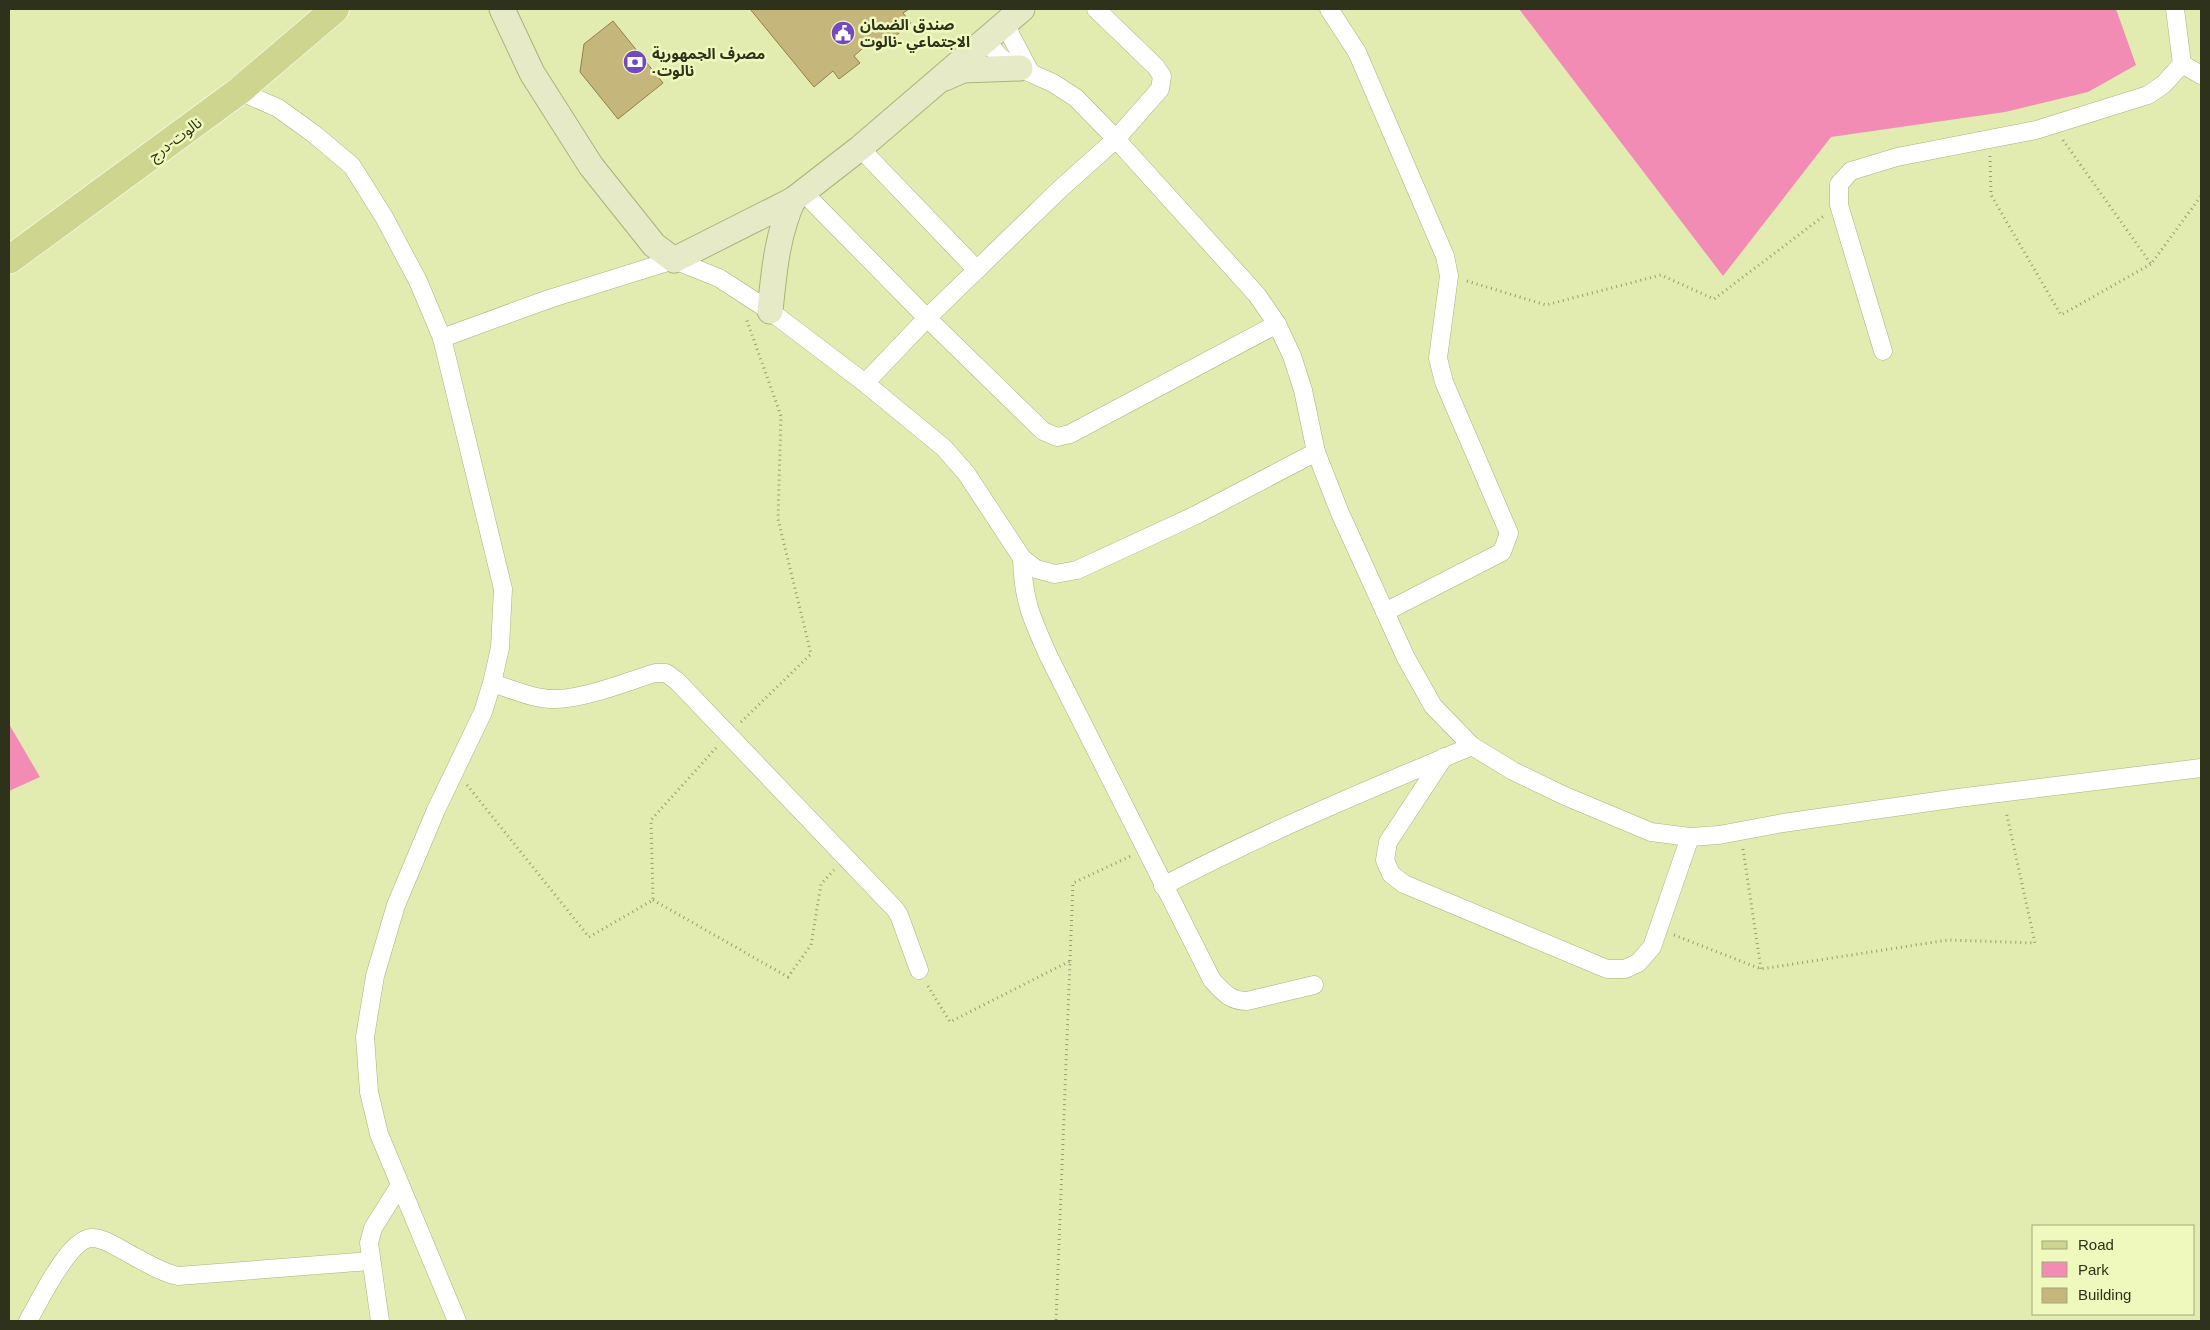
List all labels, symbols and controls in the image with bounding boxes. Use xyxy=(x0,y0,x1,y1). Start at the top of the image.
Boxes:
place label: صندق الضمان الاجتماعي -نالوت xyxy=(860,16,970,53)
public building icon: صندق الضمان الاجتماعي -نالوت xyxy=(830,20,856,46)
place label: مصرف الجمهورية -نالوت xyxy=(652,45,765,80)
bank icon: مصرف الجمهورية -نالوت xyxy=(622,49,648,75)
street label: نالوت-درج xyxy=(145,114,207,167)
legend xyxy=(2032,1225,2195,1315)
text: Road xyxy=(2078,1236,2114,1253)
text: Park xyxy=(2078,1261,2109,1278)
text: Building xyxy=(2078,1286,2131,1303)

